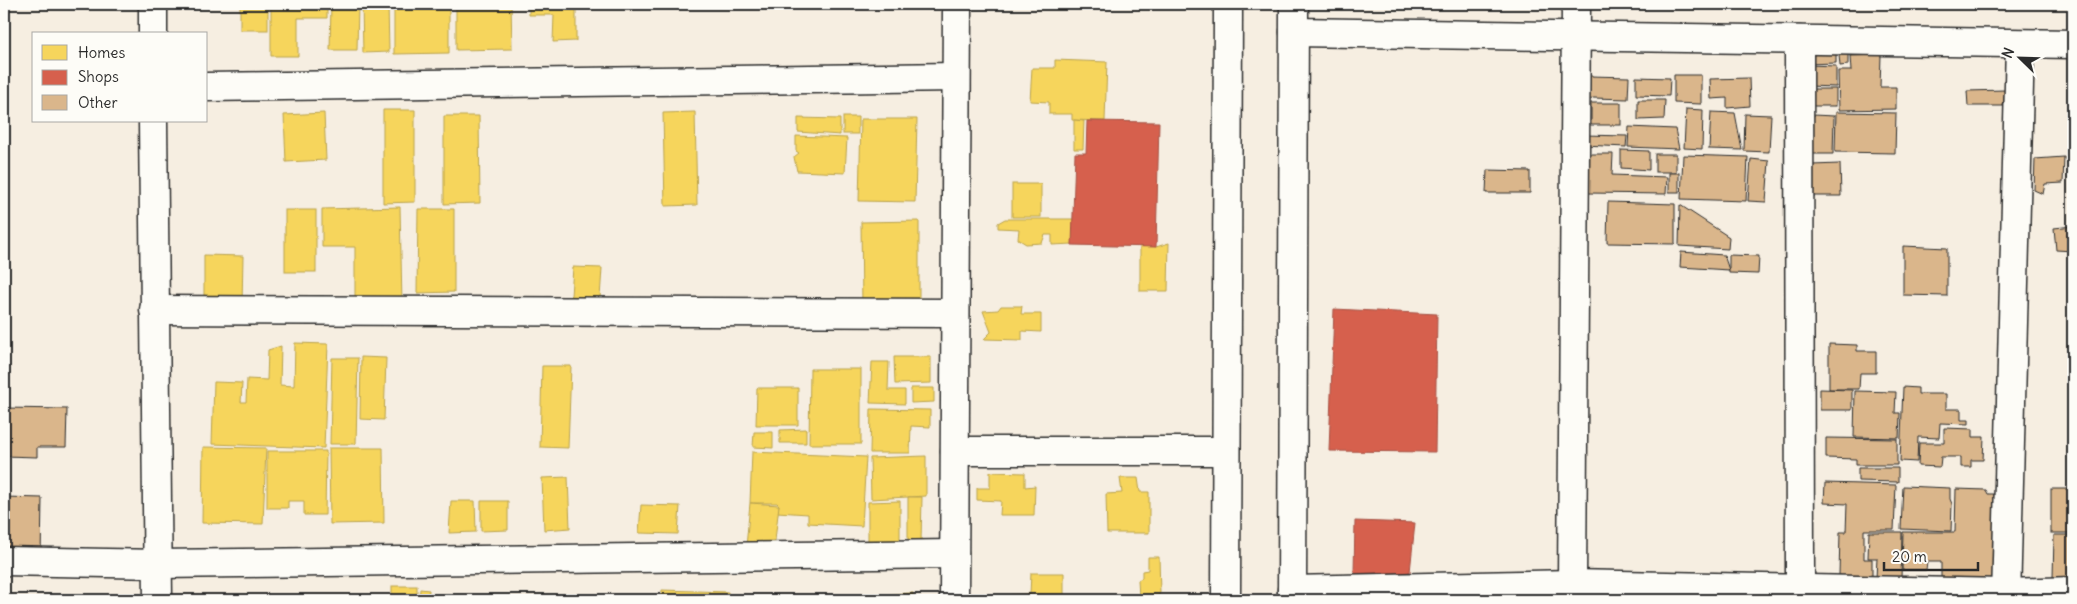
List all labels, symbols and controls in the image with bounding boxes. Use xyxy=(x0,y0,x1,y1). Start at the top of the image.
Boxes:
legend xyxy=(32,32,208,122)
north arrow xyxy=(1994,32,2044,82)
text: Homes xyxy=(78,43,125,62)
text: N xyxy=(1998,45,2018,61)
text: Shops xyxy=(78,67,119,86)
text: Other xyxy=(78,93,118,112)
scale bar xyxy=(1884,539,1978,571)
text: 20 m xyxy=(1892,547,1927,566)

